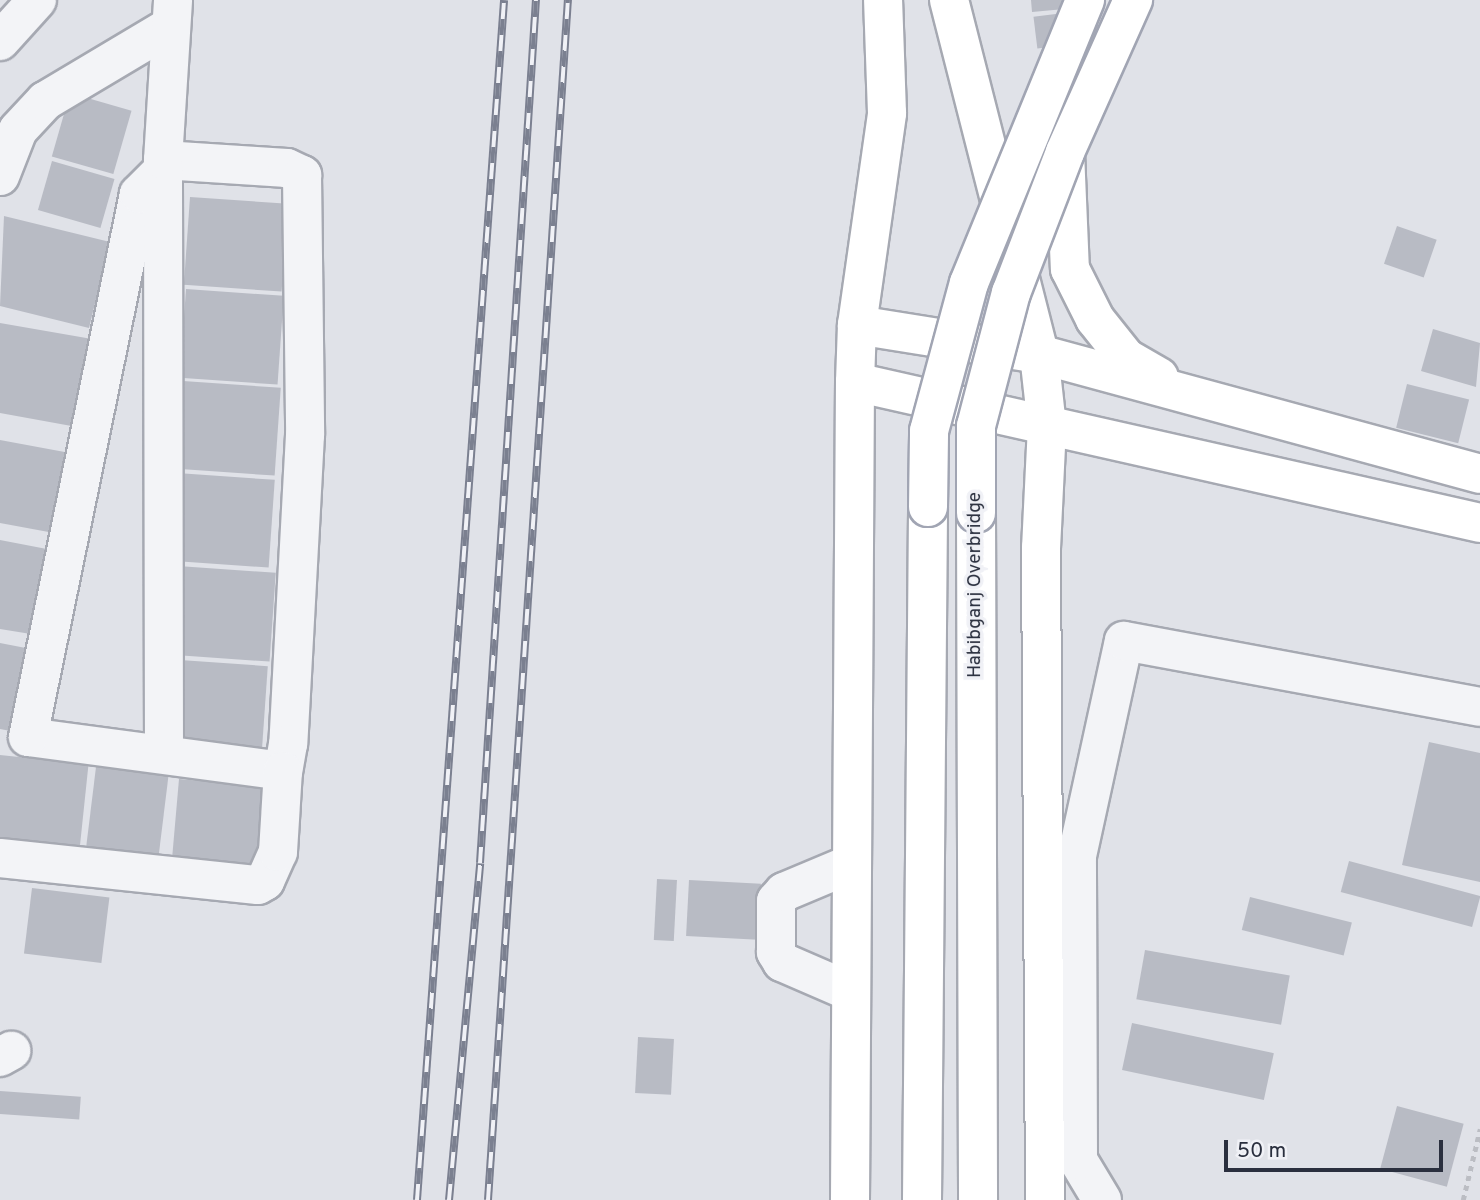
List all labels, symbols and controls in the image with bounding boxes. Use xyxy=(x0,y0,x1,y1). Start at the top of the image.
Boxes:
street label: Habibganj Overbridge xyxy=(965,492,987,678)
scale bar xyxy=(1228,1126,1447,1170)
text: 50 m xyxy=(1237,1138,1286,1165)

